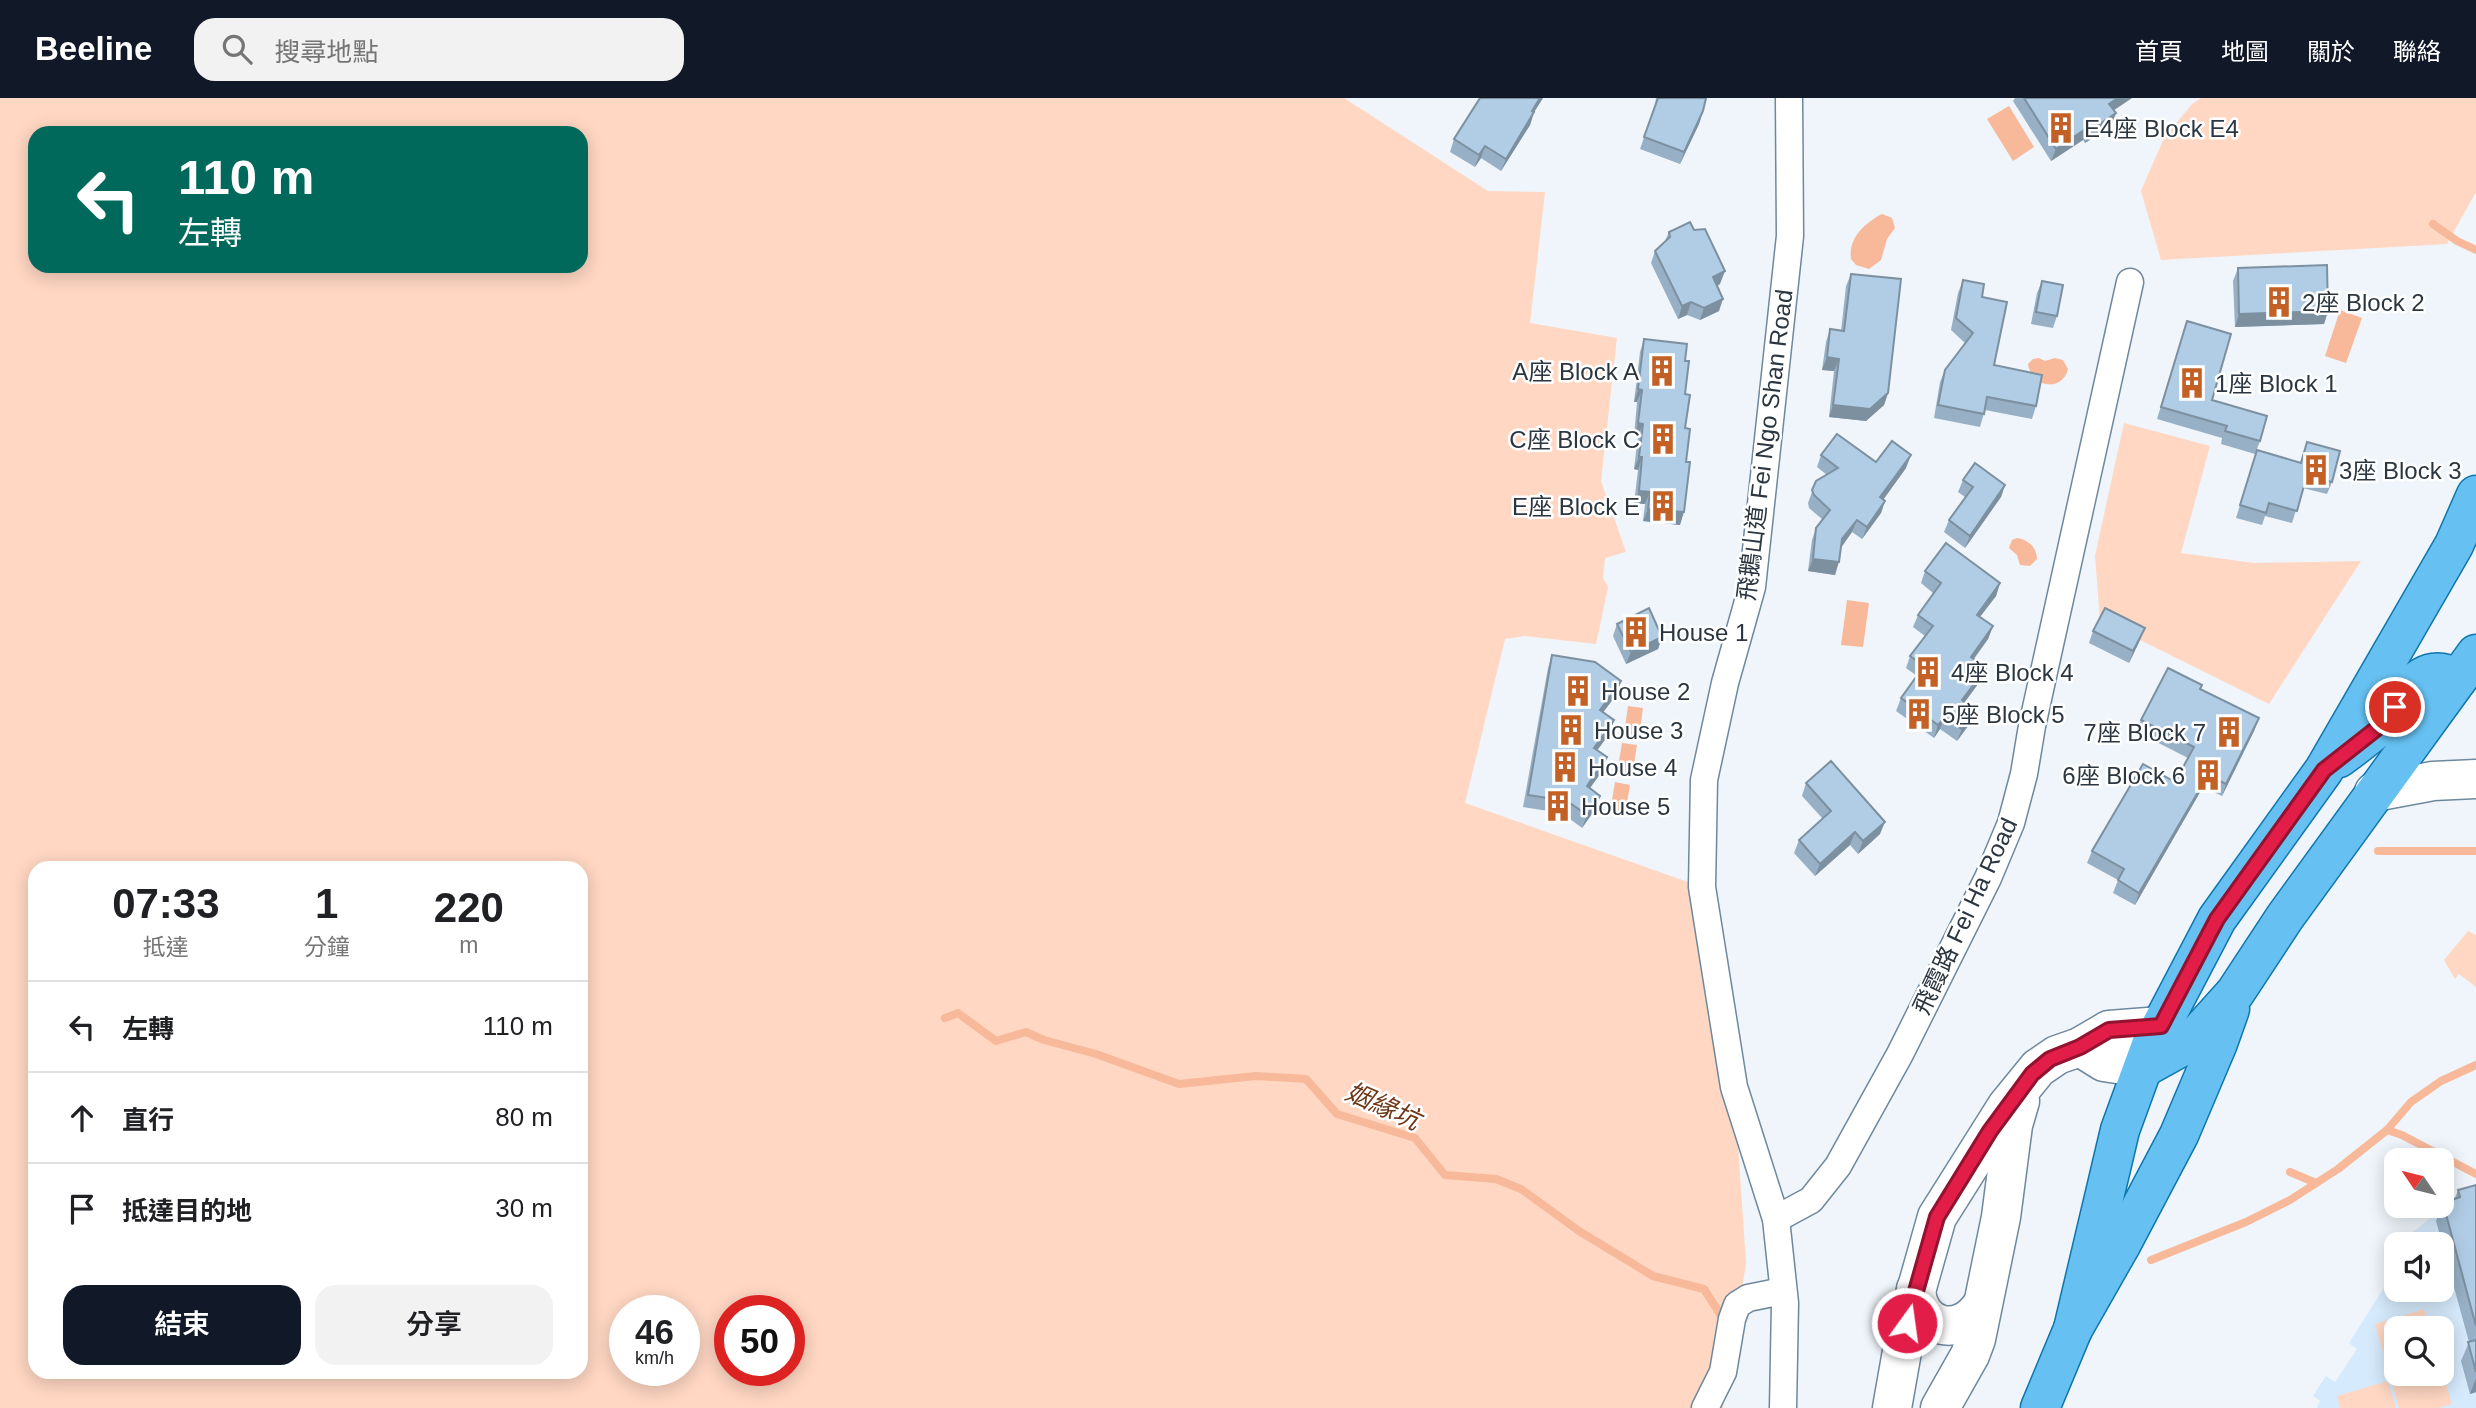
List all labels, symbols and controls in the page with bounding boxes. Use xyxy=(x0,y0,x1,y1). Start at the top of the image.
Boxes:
search box xyxy=(194,18,684,81)
text: Beeline xyxy=(35,30,152,67)
icon: search xyxy=(218,30,256,68)
text: 搜尋地點 xyxy=(274,37,378,67)
text: 首頁 xyxy=(2135,38,2183,65)
text: 地圖 xyxy=(2221,38,2269,65)
text: 關於 xyxy=(2307,38,2355,65)
text: 聯絡 xyxy=(2393,38,2441,65)
building icon: E4座 Block E4 xyxy=(2044,111,2078,145)
place label: E4座 Block E4 xyxy=(2084,115,2239,142)
text: 110 m xyxy=(178,150,314,204)
icon: left xyxy=(63,154,154,245)
text: 左轉 xyxy=(178,215,242,251)
building icon: 2座 Block 2 xyxy=(2262,285,2296,319)
street label: 飛鵝山道 Fei Ngo Shan Road xyxy=(1732,288,1798,602)
place label: 2座 Block 2 xyxy=(2302,289,2425,316)
building icon: A座 Block A xyxy=(1645,354,1679,388)
place label: A座 Block A xyxy=(1512,358,1639,385)
building icon: 1座 Block 1 xyxy=(2175,366,2209,400)
place label: 1座 Block 1 xyxy=(2215,370,2338,397)
building icon: C座 Block C xyxy=(1646,422,1680,456)
place label: C座 Block C xyxy=(1509,426,1640,453)
building icon: 3座 Block 3 xyxy=(2299,453,2333,487)
place label: 3座 Block 3 xyxy=(2339,457,2462,484)
building icon: E座 Block E xyxy=(1646,489,1680,523)
place label: E座 Block E xyxy=(1512,493,1640,520)
building icon: House 1 xyxy=(1619,615,1653,649)
place label: House 1 xyxy=(1659,619,1748,646)
building icon: 4座 Block 4 xyxy=(1911,655,1945,689)
place label: 4座 Block 4 xyxy=(1951,659,2074,686)
building icon: House 2 xyxy=(1561,674,1595,708)
pin xyxy=(2365,677,2425,737)
place label: House 2 xyxy=(1601,678,1690,705)
icon: arrive xyxy=(2376,688,2414,726)
building icon: 5座 Block 5 xyxy=(1902,697,1936,731)
place label: 5座 Block 5 xyxy=(1942,701,2065,728)
building icon: House 3 xyxy=(1554,713,1588,747)
building icon: 7座 Block 7 xyxy=(2212,715,2246,749)
place label: House 3 xyxy=(1594,717,1683,744)
place label: 7座 Block 7 xyxy=(2083,719,2206,746)
building icon: House 4 xyxy=(1548,750,1582,784)
place label: House 4 xyxy=(1588,754,1677,781)
building icon: 6座 Block 6 xyxy=(2191,758,2225,792)
place label: 6座 Block 6 xyxy=(2062,762,2185,789)
building icon: House 5 xyxy=(1541,789,1575,823)
place label: House 5 xyxy=(1581,793,1670,820)
street label: 飛霞路 Fei Ha Road xyxy=(1908,814,2022,1018)
text: 07:33 xyxy=(112,880,220,927)
text: 1 xyxy=(315,880,338,927)
text: 220 xyxy=(434,884,504,931)
text: m xyxy=(459,932,478,958)
text: 抵達 xyxy=(143,934,189,960)
text: 分鐘 xyxy=(304,934,350,960)
icon: left xyxy=(63,1008,101,1046)
text: 110 m xyxy=(483,1011,553,1041)
text: 左轉 xyxy=(122,1014,174,1044)
water label: 姻緣坑 xyxy=(1341,1076,1428,1137)
icon: ahead xyxy=(63,1099,101,1137)
text: 80 m xyxy=(495,1102,553,1132)
text: 直行 xyxy=(122,1105,174,1135)
north arrow xyxy=(2384,1148,2454,1218)
map controls xyxy=(2384,1148,2454,1386)
icon: arrive xyxy=(63,1190,101,1228)
text: 30 m xyxy=(495,1193,553,1223)
text: 抵達目的地 xyxy=(122,1196,252,1226)
button: sound xyxy=(2384,1232,2454,1302)
button: 結束 xyxy=(63,1285,301,1365)
button: 分享 xyxy=(315,1285,553,1365)
position arrow xyxy=(1870,1286,1944,1360)
speed limit sign: 50 xyxy=(714,1295,805,1386)
text: 46 xyxy=(635,1312,674,1351)
button: search xyxy=(2384,1316,2454,1386)
text: km/h xyxy=(635,1348,674,1368)

